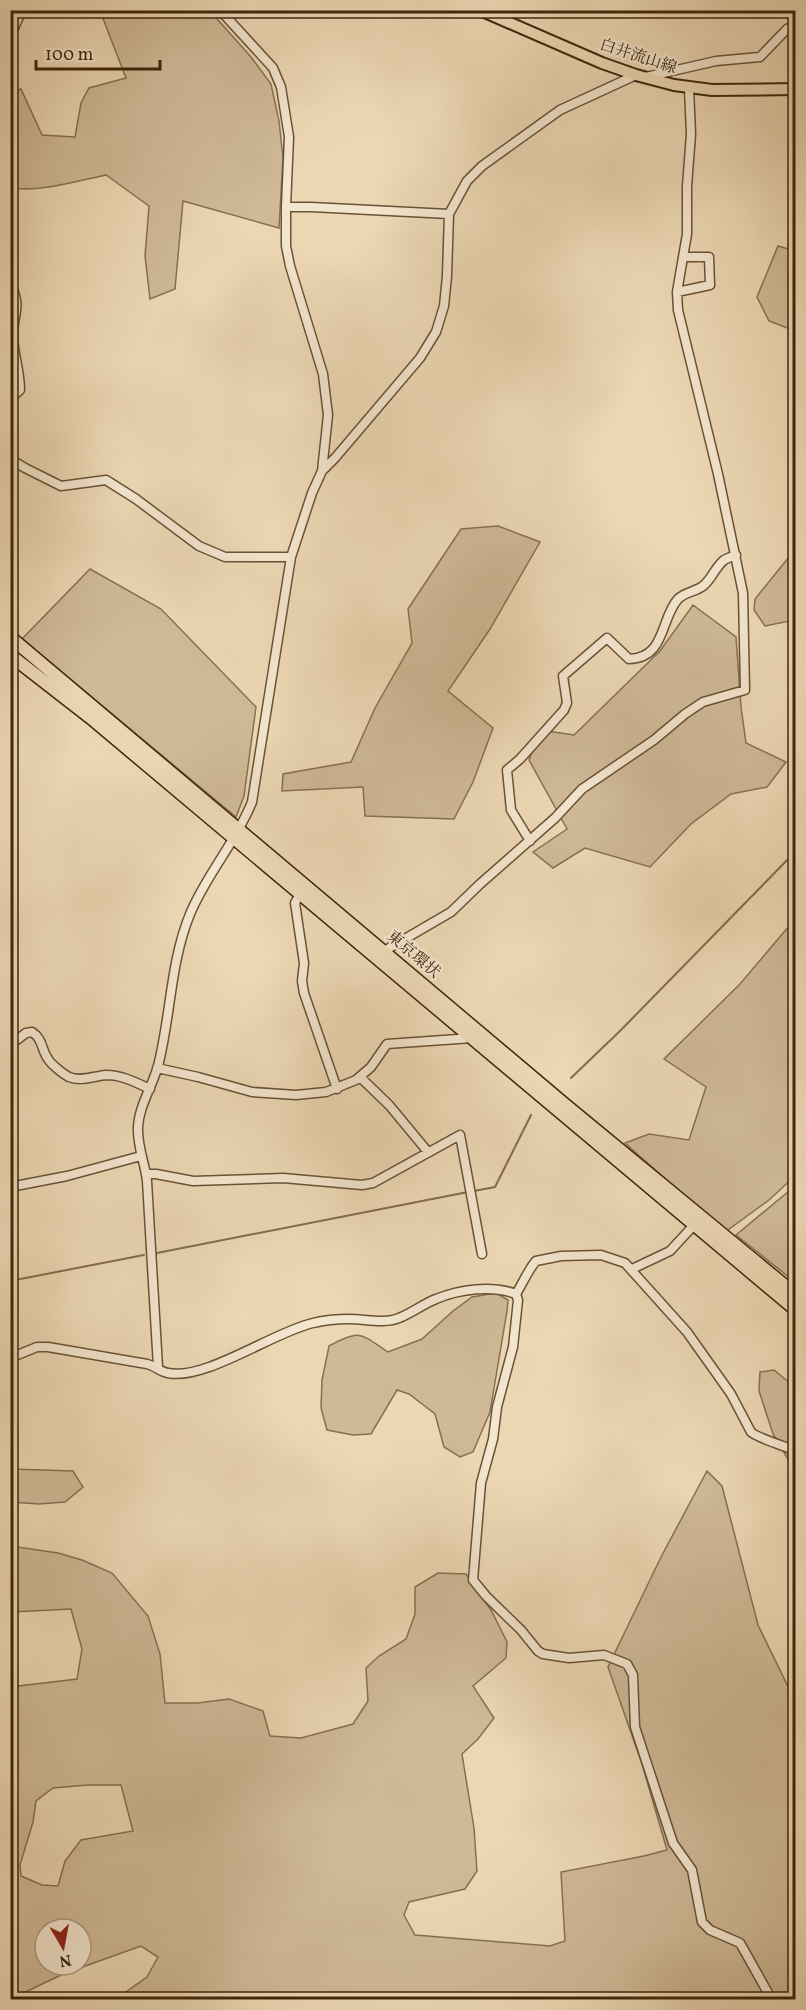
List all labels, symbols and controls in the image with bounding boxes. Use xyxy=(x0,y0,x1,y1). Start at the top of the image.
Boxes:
scale bar xyxy=(36,33,160,71)
street label: 白井流山線 xyxy=(597,34,679,80)
text: 100 m xyxy=(45,43,94,68)
street label: 東京環状 xyxy=(381,926,445,984)
north arrow xyxy=(33,1917,93,1977)
text: N xyxy=(57,1948,73,1972)

